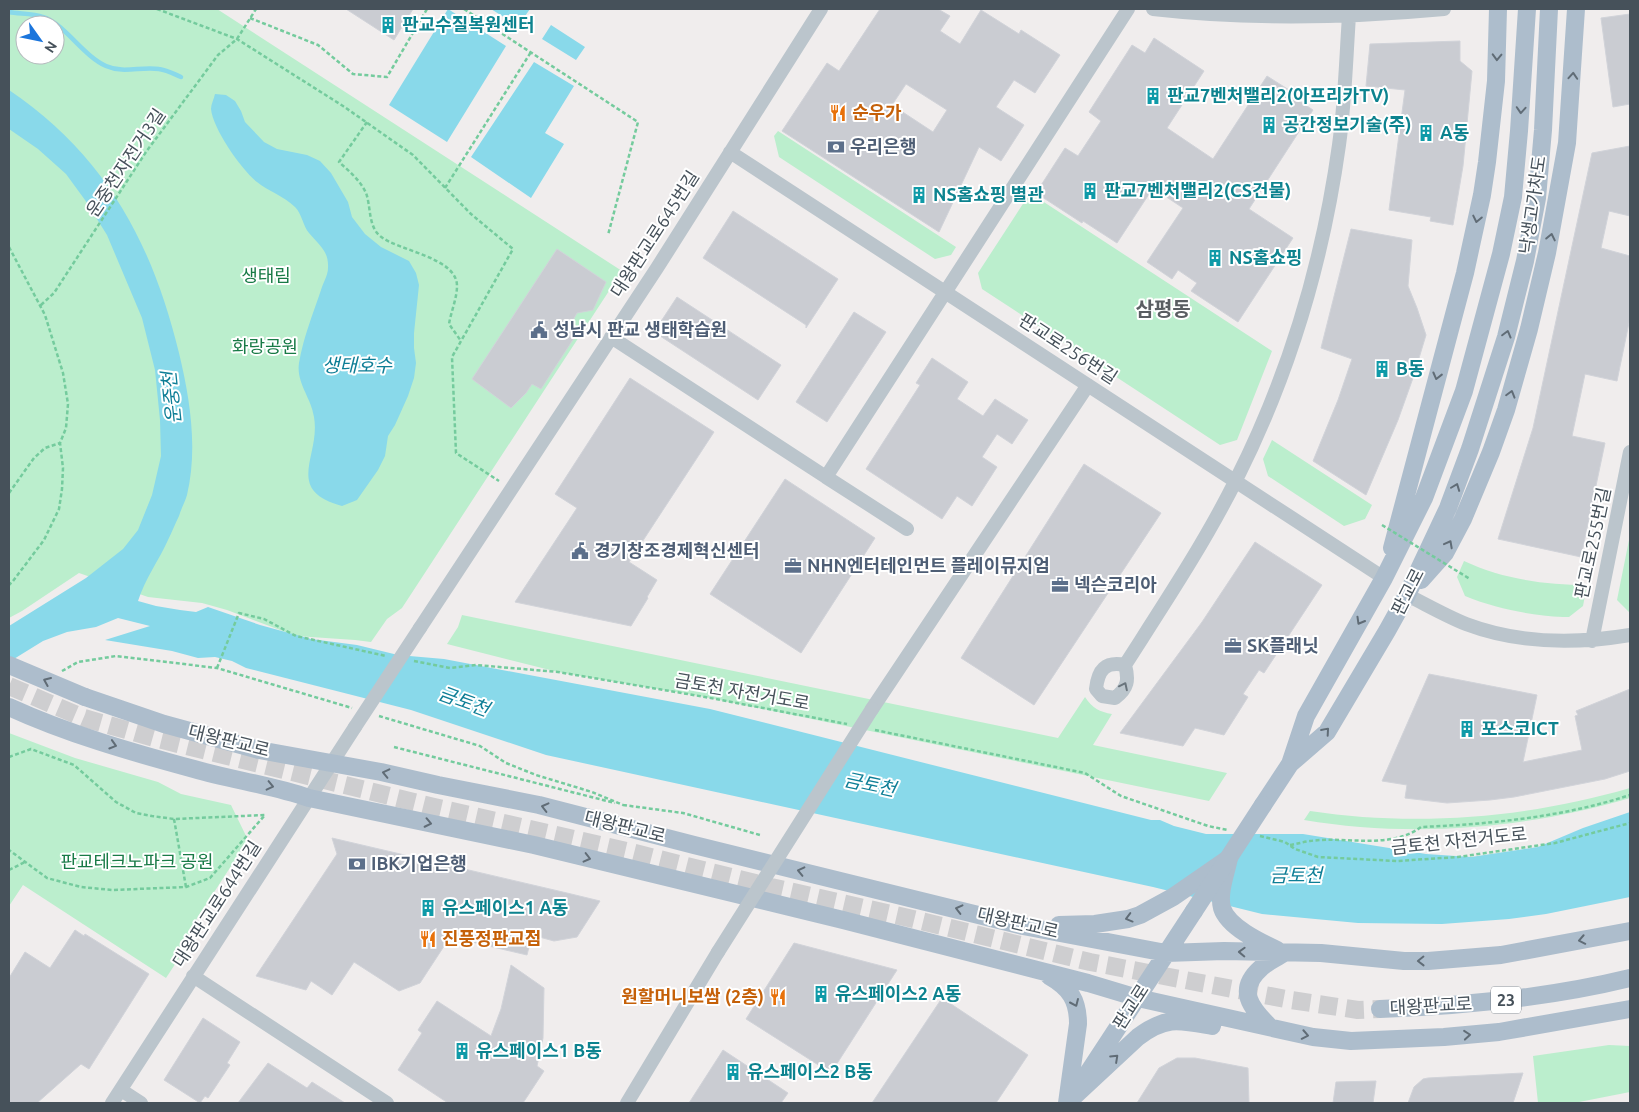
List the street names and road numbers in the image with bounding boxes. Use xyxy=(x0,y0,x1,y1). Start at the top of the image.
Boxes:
street label: 운중천자전거3길 xyxy=(82,105,169,220)
street label: 낙생고가차도 xyxy=(1515,154,1549,255)
street label: 대왕판교로645번길 xyxy=(606,167,702,300)
street label: 판교로256번길 xyxy=(1016,309,1121,387)
street label: 판교로255번길 xyxy=(1570,485,1614,600)
street label: 판교로 xyxy=(1387,565,1427,618)
street label: 금토천 자전거도로 xyxy=(673,669,811,713)
street label: 대왕판교로 xyxy=(187,720,272,760)
street label: 대왕판교로 xyxy=(583,806,668,846)
street label: 금토천 자전거도로 xyxy=(1390,823,1528,857)
street label: 대왕판교로644번길 xyxy=(168,837,264,970)
street label: 대왕판교로 xyxy=(976,903,1061,941)
street label: 판교로 xyxy=(1108,980,1152,1033)
road number: 23 xyxy=(1491,986,1521,1014)
street label: 대왕판교로 xyxy=(1389,993,1473,1017)

